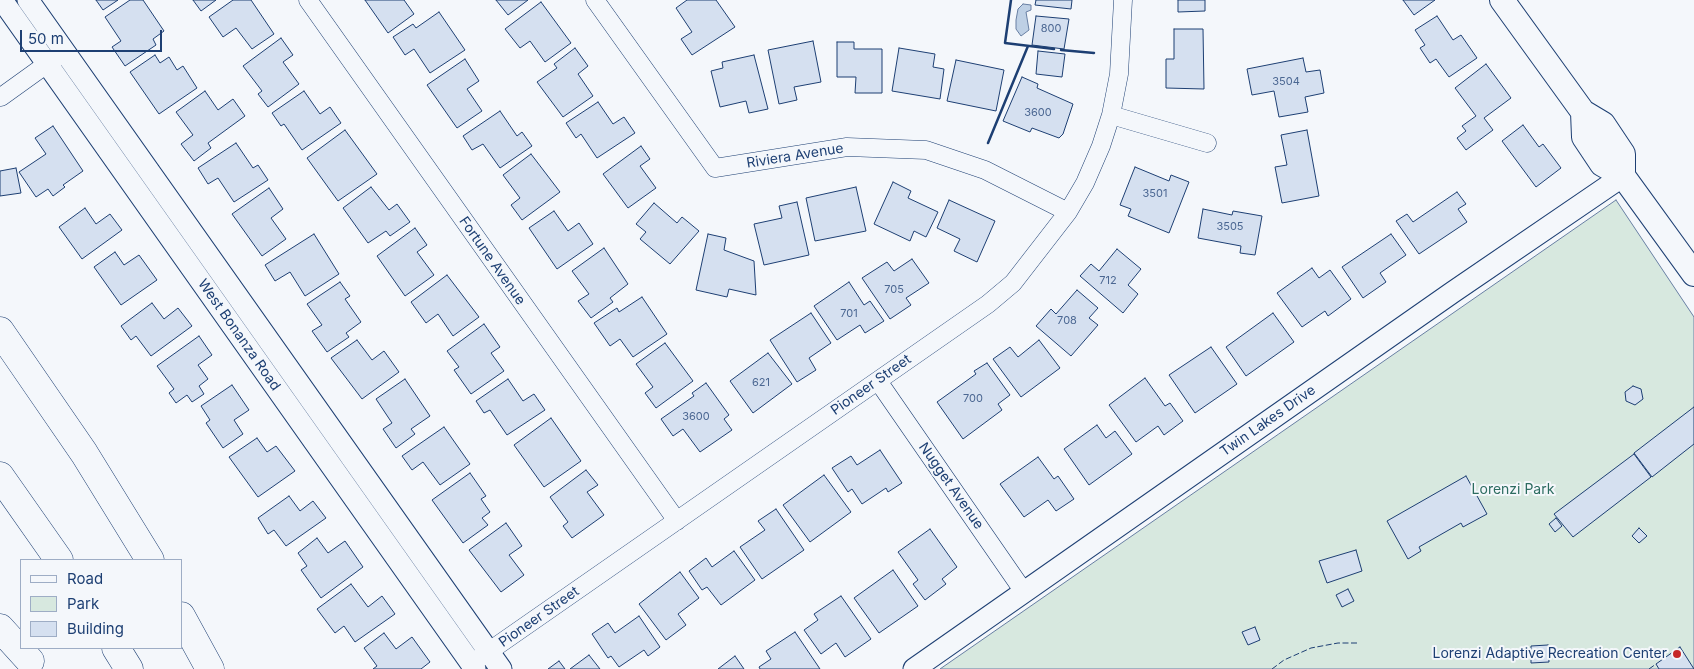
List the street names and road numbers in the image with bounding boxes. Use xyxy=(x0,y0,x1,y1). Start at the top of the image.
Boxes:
street label: Riviera Avenue xyxy=(745,140,845,172)
street label: Fortune Avenue xyxy=(455,214,529,308)
street label: West Bonanza Road xyxy=(194,276,284,394)
street label: Pioneer Street xyxy=(828,351,914,419)
street label: Twin Lakes Drive xyxy=(1217,382,1319,460)
street label: Nugget Avenue xyxy=(915,439,987,533)
street label: Pioneer Street xyxy=(496,583,582,651)

